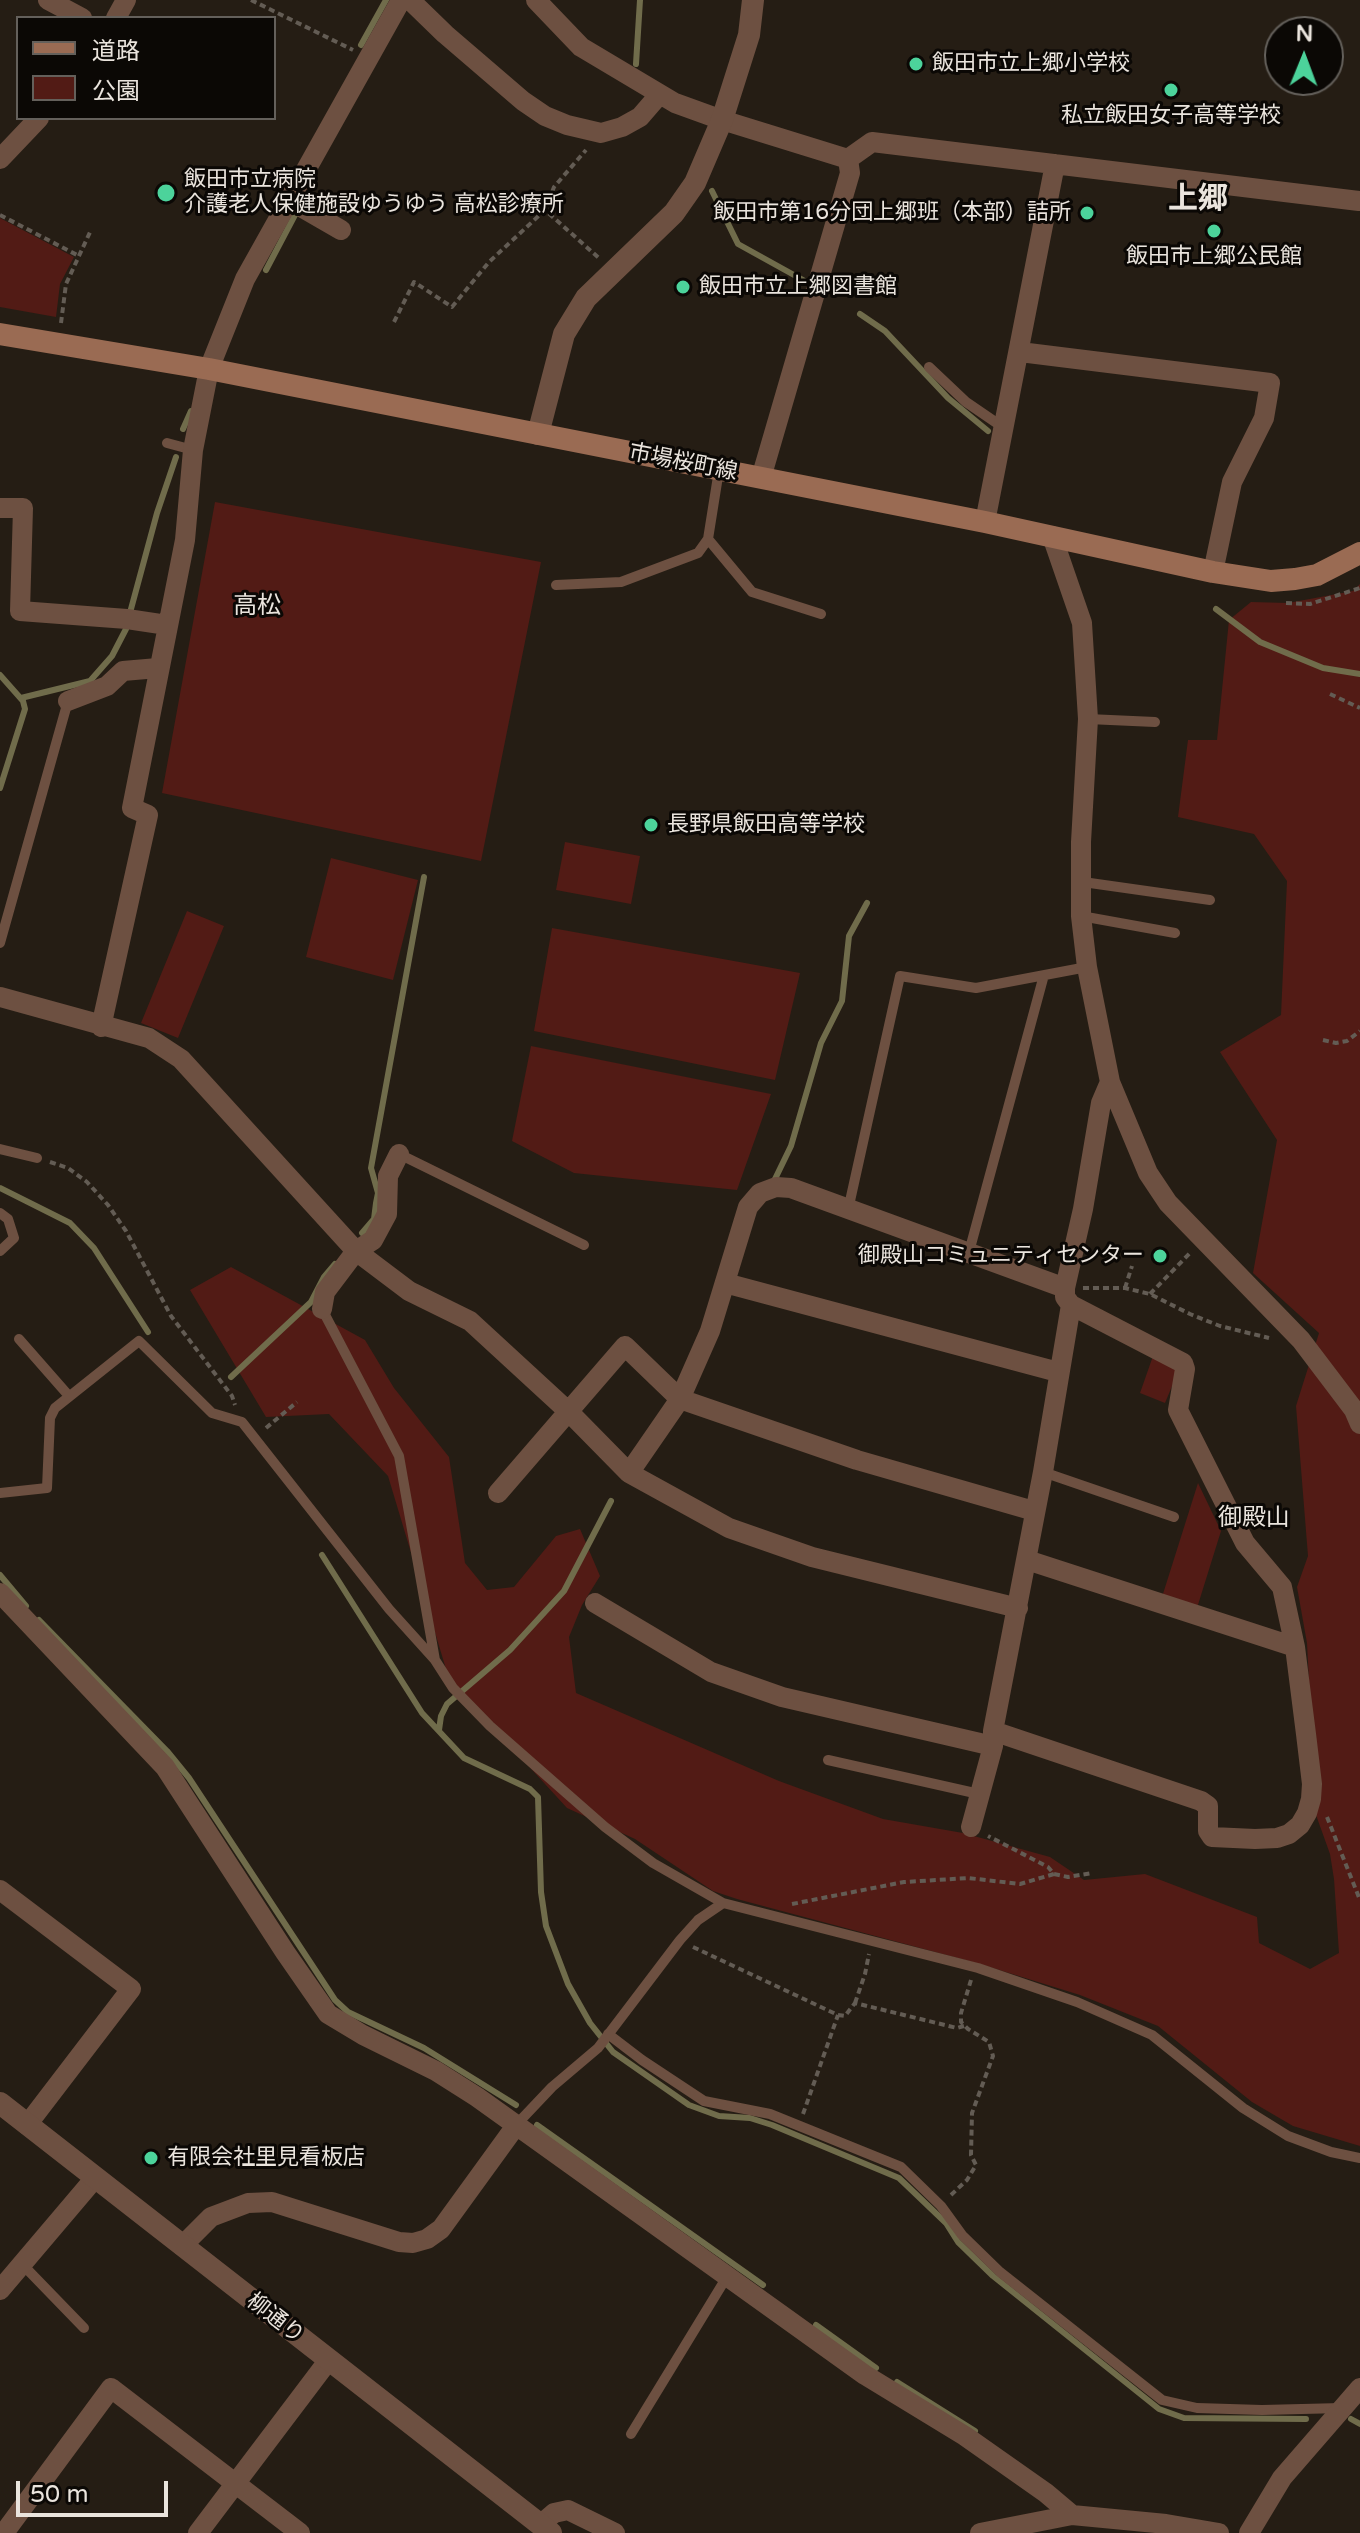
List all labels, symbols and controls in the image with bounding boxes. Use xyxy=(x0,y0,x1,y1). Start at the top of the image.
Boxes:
legend xyxy=(16,16,276,120)
north arrow xyxy=(1264,16,1344,96)
text: N xyxy=(1295,21,1313,47)
text: 道路 xyxy=(92,37,140,66)
place label: 飯田市立上郷小学校 xyxy=(932,51,1130,77)
marker: 飯田市立上郷小学校 xyxy=(907,55,925,73)
text: 公園 xyxy=(92,77,140,106)
marker: 私立飯田女子高等学校 xyxy=(1162,81,1180,99)
place label: 私立飯田女子高等学校 xyxy=(1061,103,1281,129)
place label: 飯田市立病院 介護老人保健施設ゆうゆう 高松診療所 xyxy=(184,167,564,218)
marker: 飯田市立病院 介護老人保健施設ゆうゆう 高松診療所 xyxy=(155,182,177,204)
district label: 上郷 xyxy=(1168,182,1228,218)
place label: 飯田市第16分団上郷班（本部）詰所 xyxy=(713,200,1071,226)
marker: 飯田市第16分団上郷班（本部）詰所 xyxy=(1078,204,1096,222)
marker: 飯田市上郷公民館 xyxy=(1205,222,1223,240)
place label: 飯田市上郷公民館 xyxy=(1126,244,1302,270)
place label: 飯田市立上郷図書館 xyxy=(699,274,897,300)
marker: 飯田市立上郷図書館 xyxy=(674,278,692,296)
street label: 市場桜町線 xyxy=(626,440,740,486)
district label: 高松 xyxy=(233,593,281,621)
place label: 長野県飯田高等学校 xyxy=(667,812,865,838)
marker: 長野県飯田高等学校 xyxy=(642,816,660,834)
place label: 御殿山コミュニティセンター xyxy=(858,1243,1144,1269)
marker: 御殿山コミュニティセンター xyxy=(1151,1247,1169,1265)
district label: 御殿山 xyxy=(1218,1505,1290,1533)
place label: 有限会社里見看板店 xyxy=(167,2145,365,2171)
marker: 有限会社里見看板店 xyxy=(142,2149,160,2167)
street label: 柳通り xyxy=(241,2288,309,2350)
scale bar xyxy=(20,2465,172,2515)
text: 50 m xyxy=(30,2480,88,2509)

